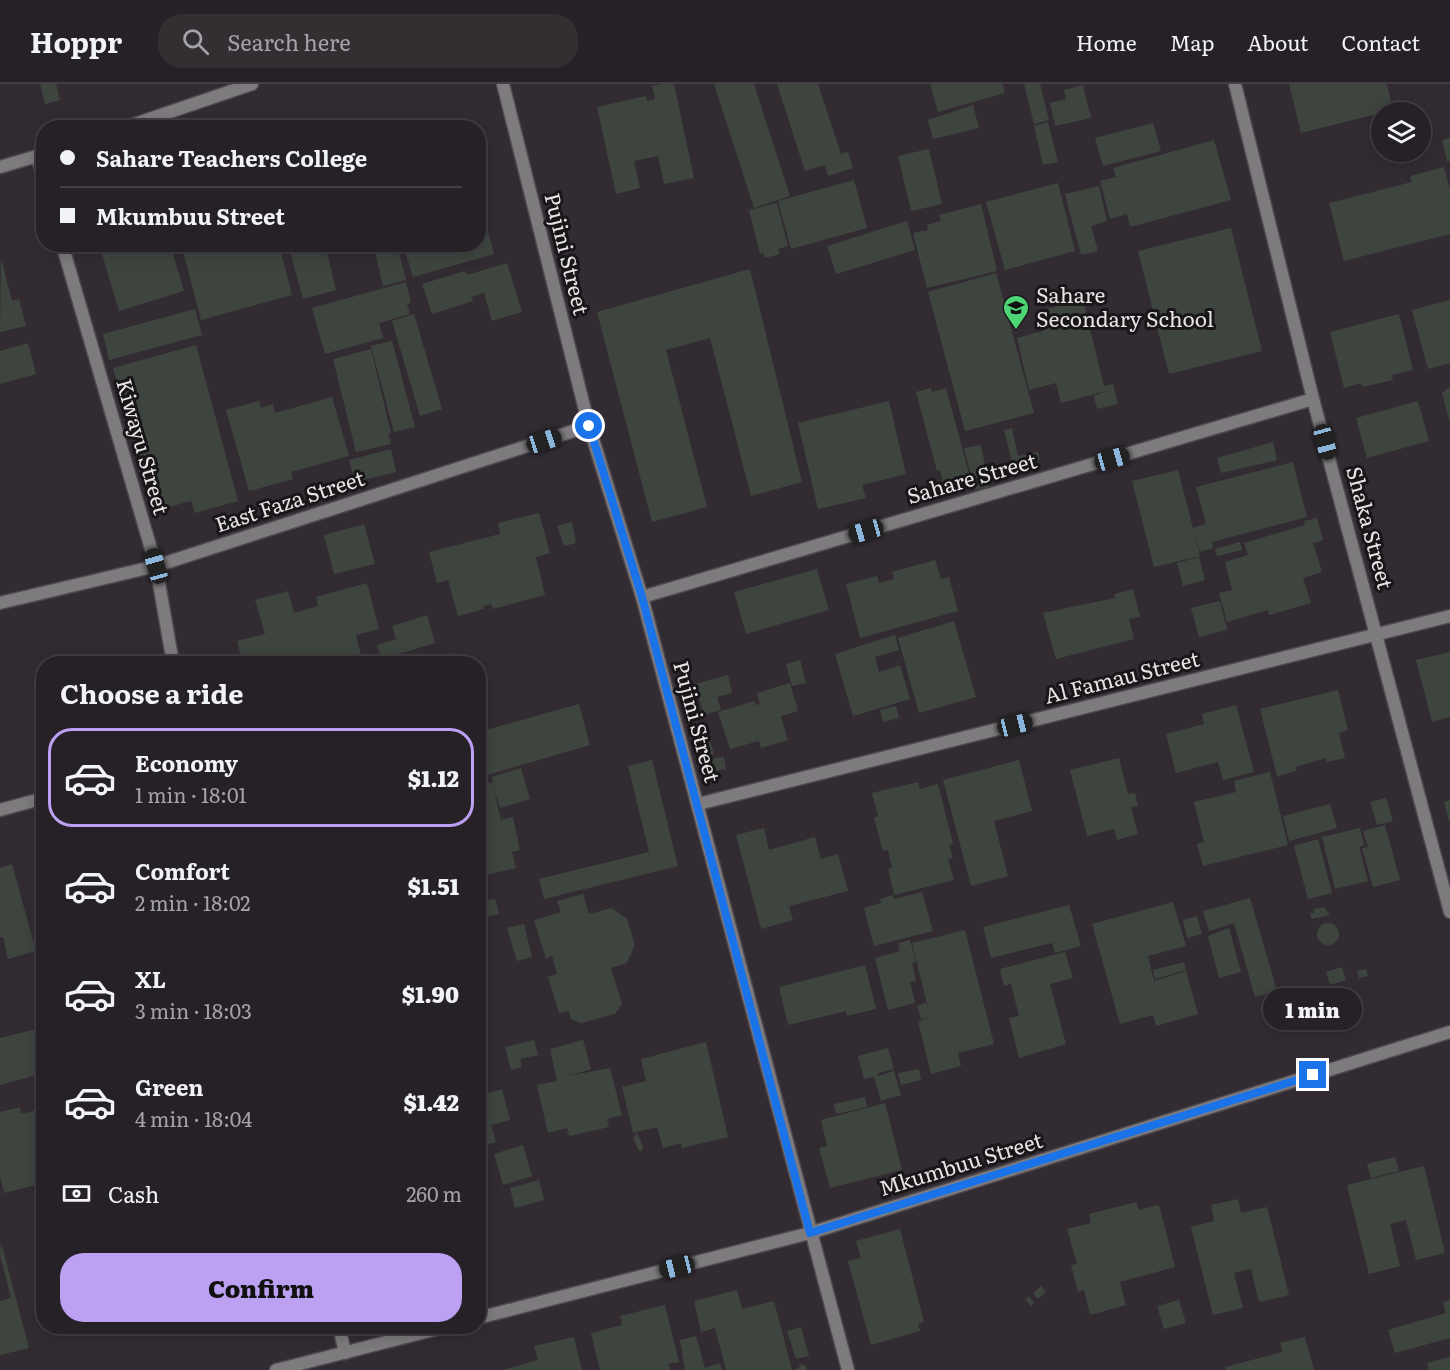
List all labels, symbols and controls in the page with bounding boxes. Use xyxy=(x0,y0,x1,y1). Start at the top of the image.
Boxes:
search box xyxy=(158,14,578,68)
text: Hoppr xyxy=(30,20,122,62)
icon: search xyxy=(179,25,212,58)
text: Search here xyxy=(227,25,351,58)
text: Home xyxy=(1076,26,1137,57)
text: Map xyxy=(1170,26,1214,57)
text: About xyxy=(1247,26,1309,57)
text: Contact xyxy=(1342,26,1420,57)
map controls xyxy=(1371,102,1431,162)
button: layers xyxy=(1371,102,1431,162)
text: Sahare Teachers College xyxy=(96,141,367,174)
street label: Pujini Street xyxy=(538,189,599,318)
text: Mkumbuu Street xyxy=(96,199,285,232)
place label: Sahare Secondary School xyxy=(1036,278,1214,333)
school or university icon: Sahare Secondary School xyxy=(1001,293,1031,331)
street label: Kiwayu Street xyxy=(110,375,179,518)
route start xyxy=(575,412,602,439)
car xyxy=(1312,422,1338,462)
car xyxy=(524,427,564,455)
street label: Sahare Street xyxy=(903,443,1040,510)
car xyxy=(1092,445,1132,473)
street label: East Faza Street xyxy=(210,461,369,538)
street label: Shaka Street xyxy=(1340,462,1403,593)
car xyxy=(846,517,886,545)
car xyxy=(142,546,170,586)
street label: Al Famau Street xyxy=(1041,641,1203,710)
street label: Pujini Street xyxy=(667,657,730,786)
text: Choose a ride xyxy=(60,672,243,712)
car xyxy=(995,712,1035,738)
text: Economy xyxy=(135,746,238,779)
icon: car xyxy=(63,751,117,805)
text: $1.12 xyxy=(408,761,459,794)
text: 1 min · 18:01 xyxy=(135,779,247,809)
text: Comfort xyxy=(135,854,230,887)
icon: car xyxy=(63,859,117,913)
text: $1.51 xyxy=(407,869,459,902)
text: 2 min · 18:02 xyxy=(135,887,250,917)
text: XL xyxy=(135,962,166,995)
icon: car xyxy=(63,967,117,1021)
text: $1.90 xyxy=(402,977,459,1010)
callout: 1 min xyxy=(1264,988,1362,1030)
text: 1 min xyxy=(1285,994,1340,1024)
text: 3 min · 18:03 xyxy=(135,995,252,1025)
route end xyxy=(1299,1061,1326,1088)
text: Green xyxy=(135,1070,204,1103)
icon: car xyxy=(63,1075,117,1129)
text: $1.42 xyxy=(403,1085,459,1118)
text: 4 min · 18:04 xyxy=(135,1103,252,1133)
street label: Mkumbuu Street xyxy=(875,1123,1046,1202)
icon: cash xyxy=(60,1177,93,1210)
text: Cash xyxy=(108,1177,159,1210)
text: 260 m xyxy=(406,1178,462,1208)
button: Confirm xyxy=(60,1253,462,1322)
car xyxy=(657,1254,697,1280)

